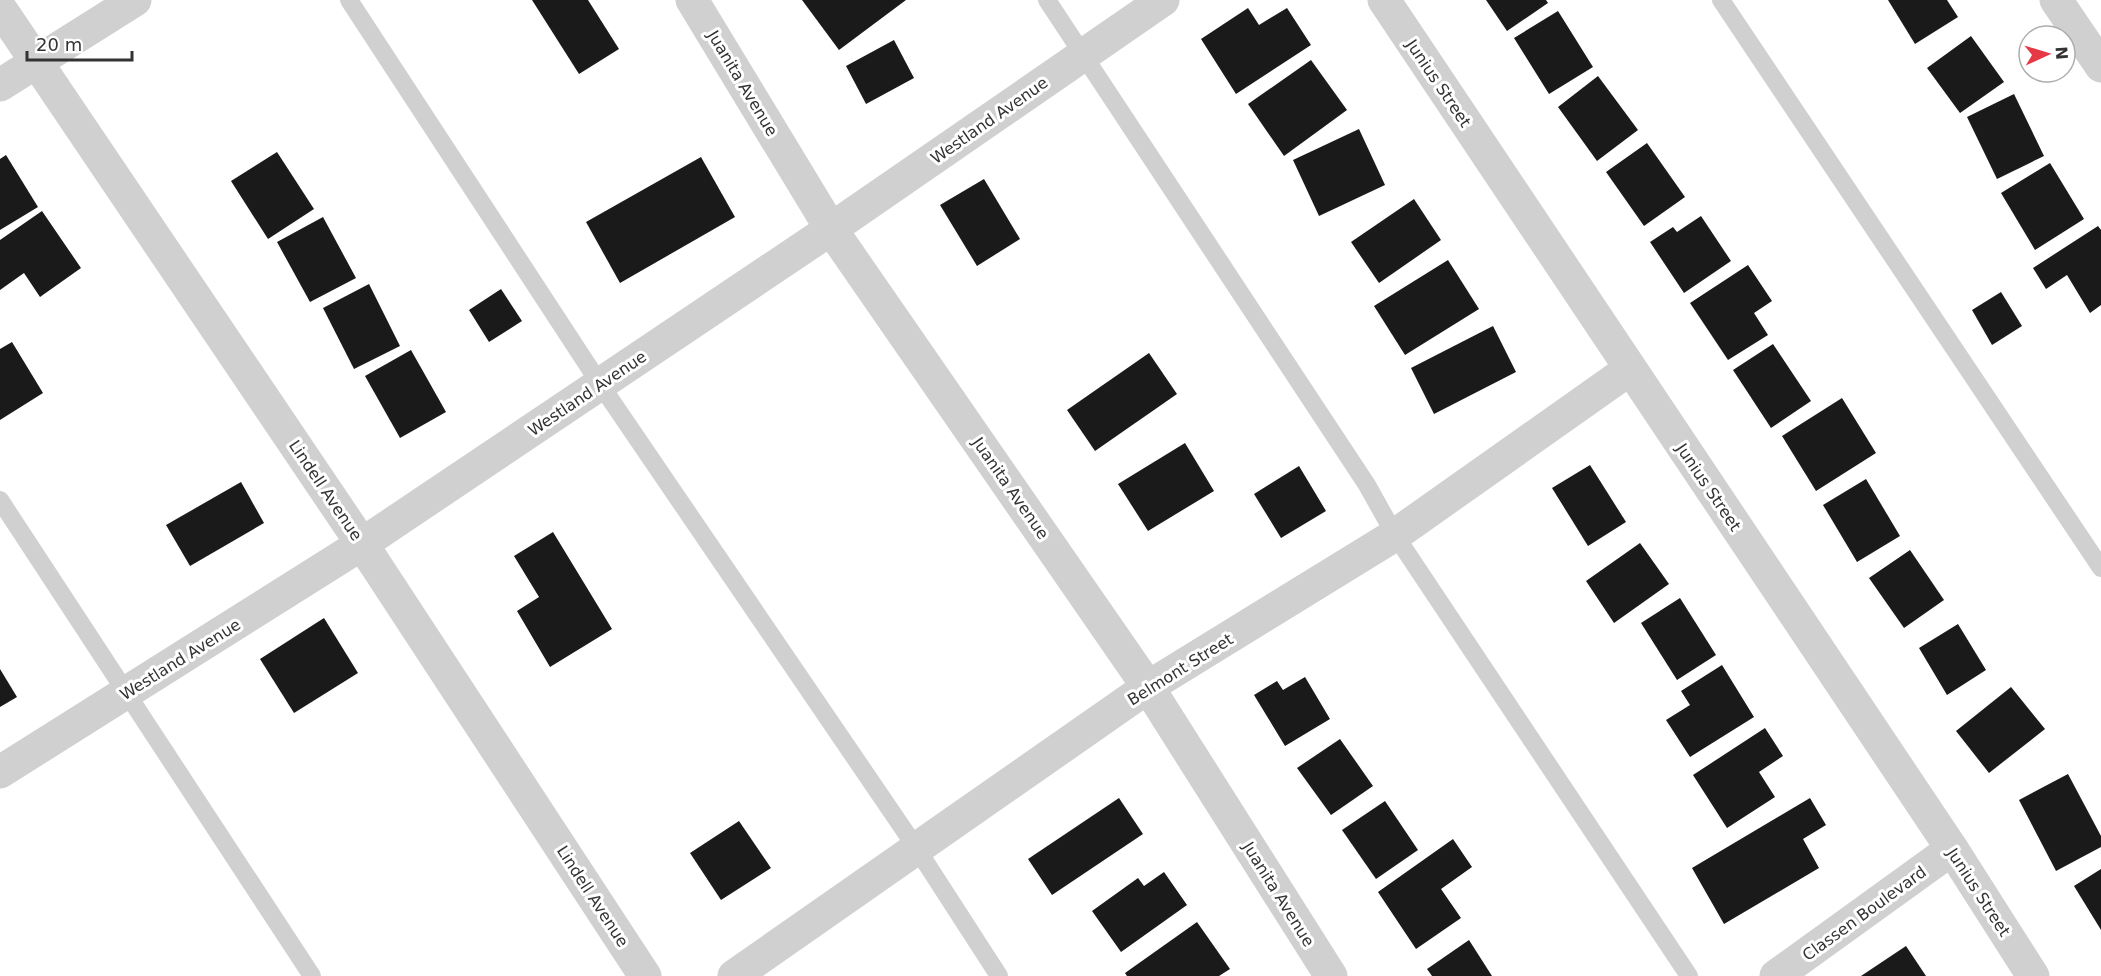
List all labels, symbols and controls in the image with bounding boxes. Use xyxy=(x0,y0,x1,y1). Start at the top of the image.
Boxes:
scale bar xyxy=(27,24,132,62)
north arrow xyxy=(2017,24,2077,84)
street label: Juanita Avenue xyxy=(703,26,782,140)
text: 20 m xyxy=(36,34,82,55)
street label: Junius Street xyxy=(1402,35,1475,131)
text: N xyxy=(2052,46,2071,60)
street label: Westland Avenue xyxy=(927,73,1051,168)
street label: Westland Avenue xyxy=(525,347,650,440)
street label: Juanita Avenue xyxy=(968,433,1053,543)
street label: Lindell Avenue xyxy=(285,437,366,544)
street label: Junius Street xyxy=(1672,439,1745,535)
street label: Westland Avenue xyxy=(117,615,244,704)
street label: Belmont Street xyxy=(1124,629,1237,709)
street label: Juanita Avenue xyxy=(1238,838,1318,950)
street label: Lindell Avenue xyxy=(553,842,632,950)
street label: Junius Street xyxy=(1942,844,2014,940)
street label: Classen Boulevard xyxy=(1799,862,1930,965)

